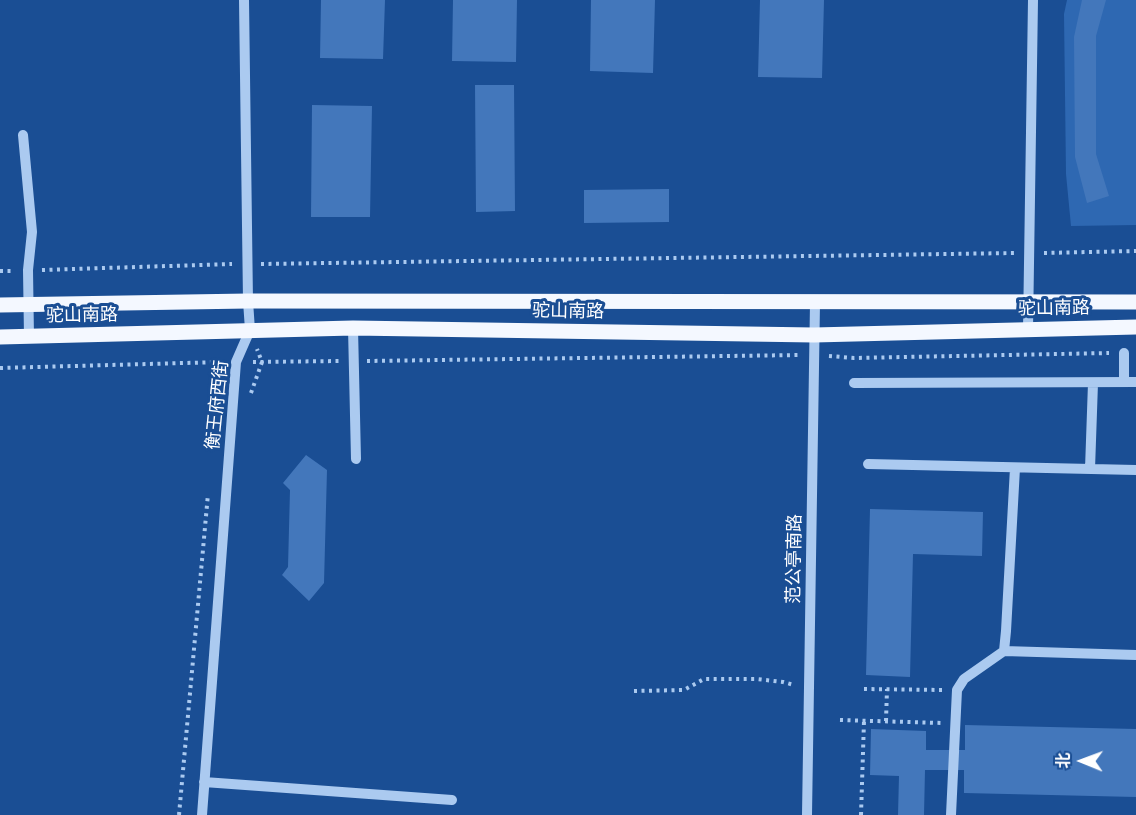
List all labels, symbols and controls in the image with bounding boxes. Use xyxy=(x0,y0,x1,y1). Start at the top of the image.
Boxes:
street label: 驼山南路 xyxy=(1018,298,1090,320)
street label: 驼山南路 xyxy=(532,301,604,323)
street label: 驼山南路 xyxy=(46,305,118,327)
street label: 衡王府西街 xyxy=(203,359,233,451)
street label: 范公亭南路 xyxy=(783,514,807,604)
north arrow xyxy=(1052,731,1112,791)
text: 北 xyxy=(1053,752,1074,769)

